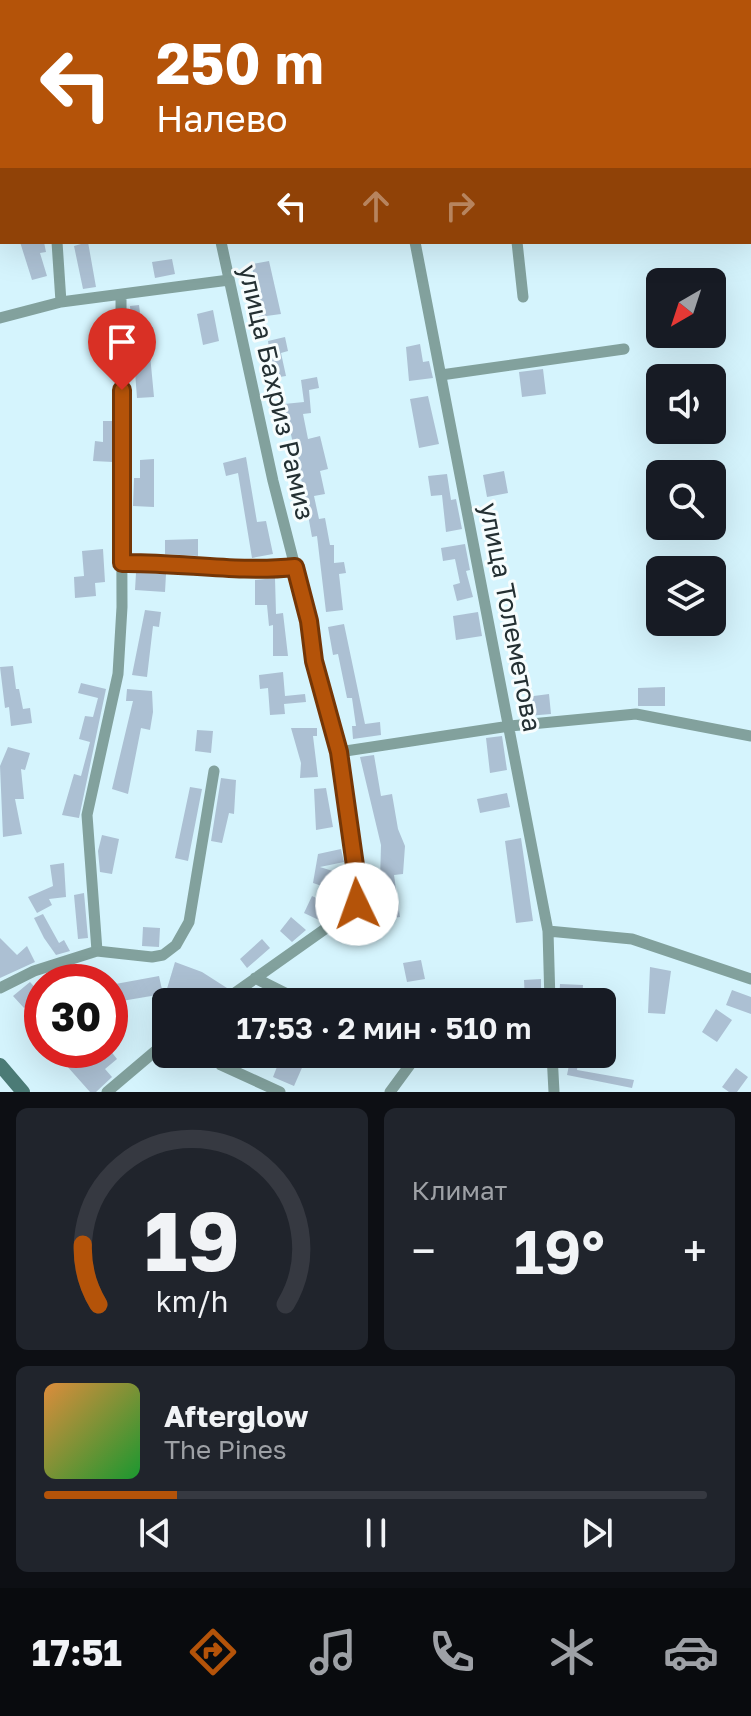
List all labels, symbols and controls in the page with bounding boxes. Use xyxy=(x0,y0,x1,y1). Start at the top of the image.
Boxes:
text: 250 m xyxy=(156,29,324,96)
icon: left xyxy=(24,32,128,136)
text: Налево xyxy=(156,97,288,140)
icon: left xyxy=(270,184,314,228)
icon: ahead xyxy=(354,184,398,228)
icon: right xyxy=(438,184,482,228)
street label: улица Бахриз Рамиз xyxy=(233,261,321,523)
north arrow xyxy=(646,268,726,348)
map controls xyxy=(646,268,726,636)
pin xyxy=(88,308,156,390)
icon: arrive xyxy=(100,320,144,364)
button: sound xyxy=(646,364,726,444)
button: search xyxy=(646,460,726,540)
street label: улица Толеметова xyxy=(474,500,548,734)
button: layers xyxy=(646,556,726,636)
position arrow xyxy=(315,862,399,946)
speed limit sign: 30 xyxy=(24,964,128,1068)
text: 17:53 · 2 мин · 510 m xyxy=(237,1010,532,1046)
text: Климат xyxy=(412,1175,507,1206)
text: 19 xyxy=(144,1189,240,1289)
text: 19° xyxy=(514,1215,605,1287)
text: − xyxy=(412,1224,436,1277)
text: + xyxy=(683,1224,707,1277)
text: km/h xyxy=(155,1284,228,1318)
text: Afterglow xyxy=(164,1398,308,1434)
text: The Pines xyxy=(164,1434,287,1465)
icon: previous xyxy=(133,1511,177,1555)
icon: pause xyxy=(354,1511,398,1555)
icon: next xyxy=(575,1511,619,1555)
icon: directions xyxy=(185,1624,241,1680)
icon: music xyxy=(305,1624,361,1680)
icon: phone xyxy=(424,1624,480,1680)
icon: climate xyxy=(544,1624,600,1680)
icon: car xyxy=(663,1624,719,1680)
text: 17:51 xyxy=(32,1631,122,1674)

